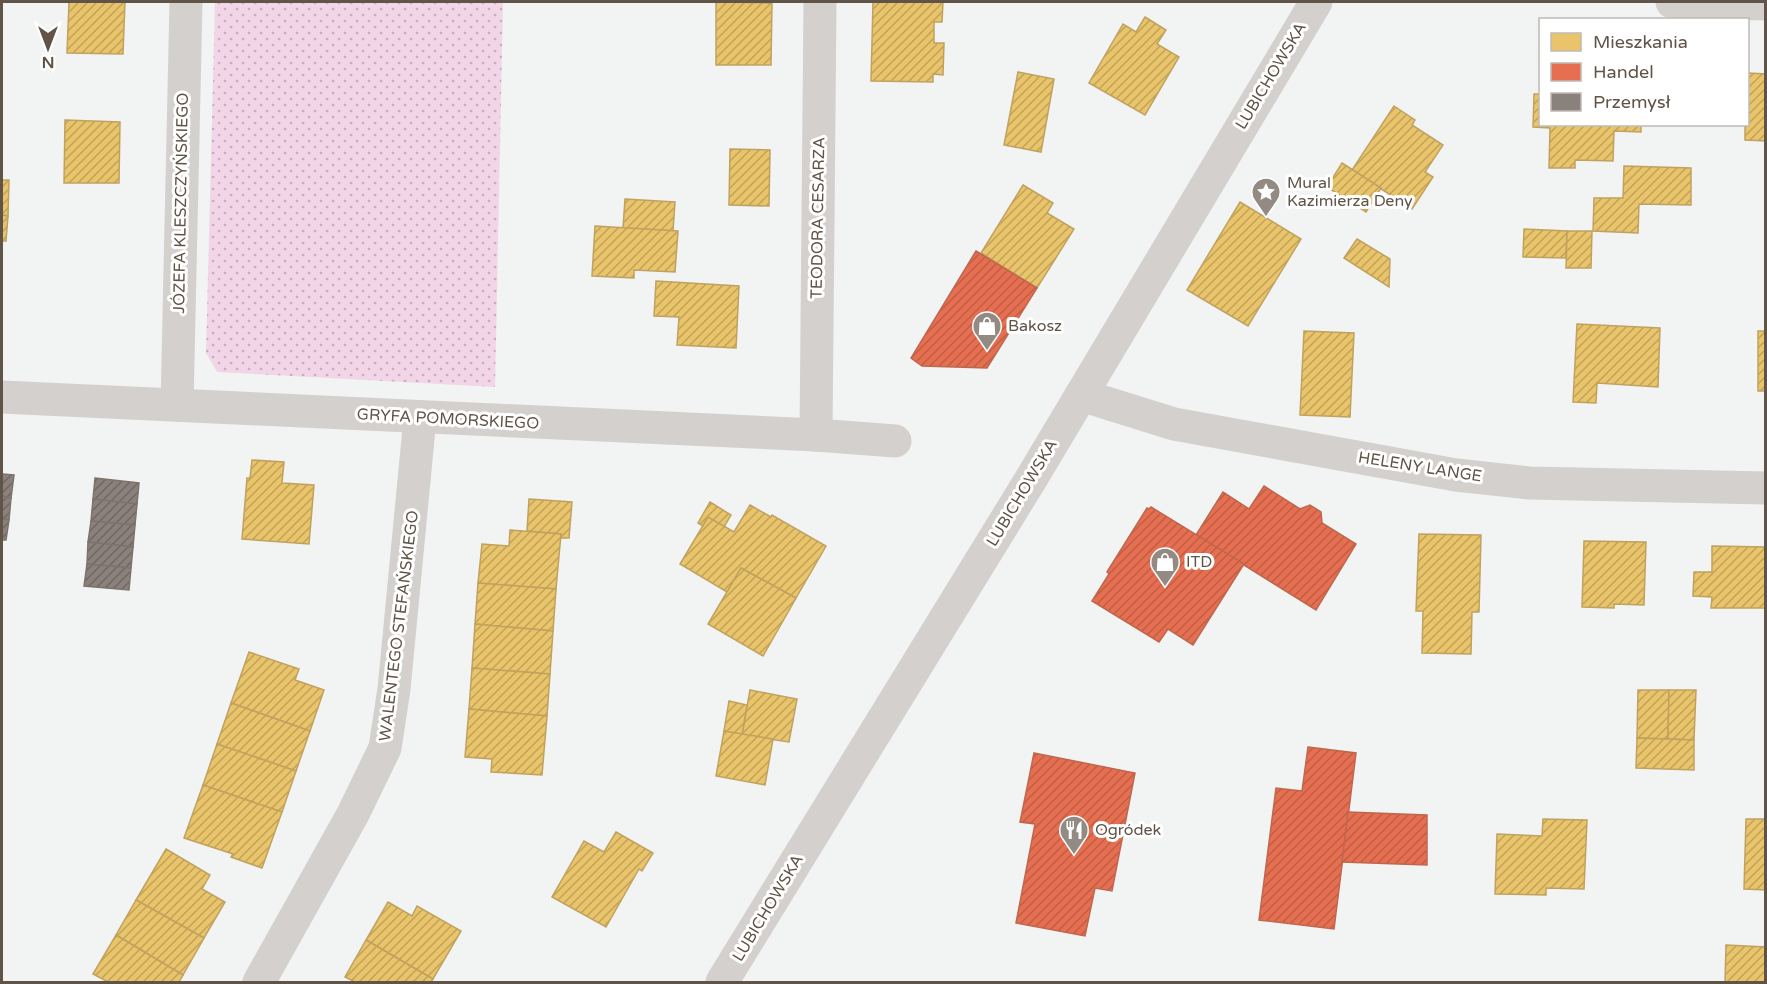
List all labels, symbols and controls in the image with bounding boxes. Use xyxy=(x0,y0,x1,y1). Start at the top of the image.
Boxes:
north arrow xyxy=(18,18,78,78)
legend xyxy=(1539,18,1749,126)
street label: LUBICHOWSKA xyxy=(1231,19,1311,133)
text: Mieszkania xyxy=(1593,31,1688,53)
text: N xyxy=(42,52,54,72)
text: Handel xyxy=(1593,61,1654,83)
text: Przemysł xyxy=(1593,91,1671,113)
street label: JÓZEFA KLESZCZYŃSKIEGO xyxy=(169,92,193,314)
street label: TEODORA CESARZA xyxy=(807,137,829,299)
place label: Mural Kazimierza Deny xyxy=(1287,173,1413,211)
place icon: Mural Kazimierza Deny xyxy=(1250,176,1282,218)
shop icon: Bakosz xyxy=(971,310,1003,352)
place label: Bakosz xyxy=(1008,316,1062,336)
street label: GRYFA POMORSKIEGO xyxy=(356,404,540,434)
street label: LUBICHOWSKA xyxy=(982,436,1062,550)
street label: HELENY LANGE xyxy=(1357,447,1483,487)
street label: WALENTEGO STEFAŃSKIEGO xyxy=(375,509,423,743)
shop icon: ITD xyxy=(1149,546,1181,588)
place label: ITD xyxy=(1186,552,1212,572)
restaurant icon: Ogródek xyxy=(1058,814,1090,856)
place label: Ogródek xyxy=(1095,820,1162,840)
street label: LUBICHOWSKA xyxy=(728,851,808,965)

